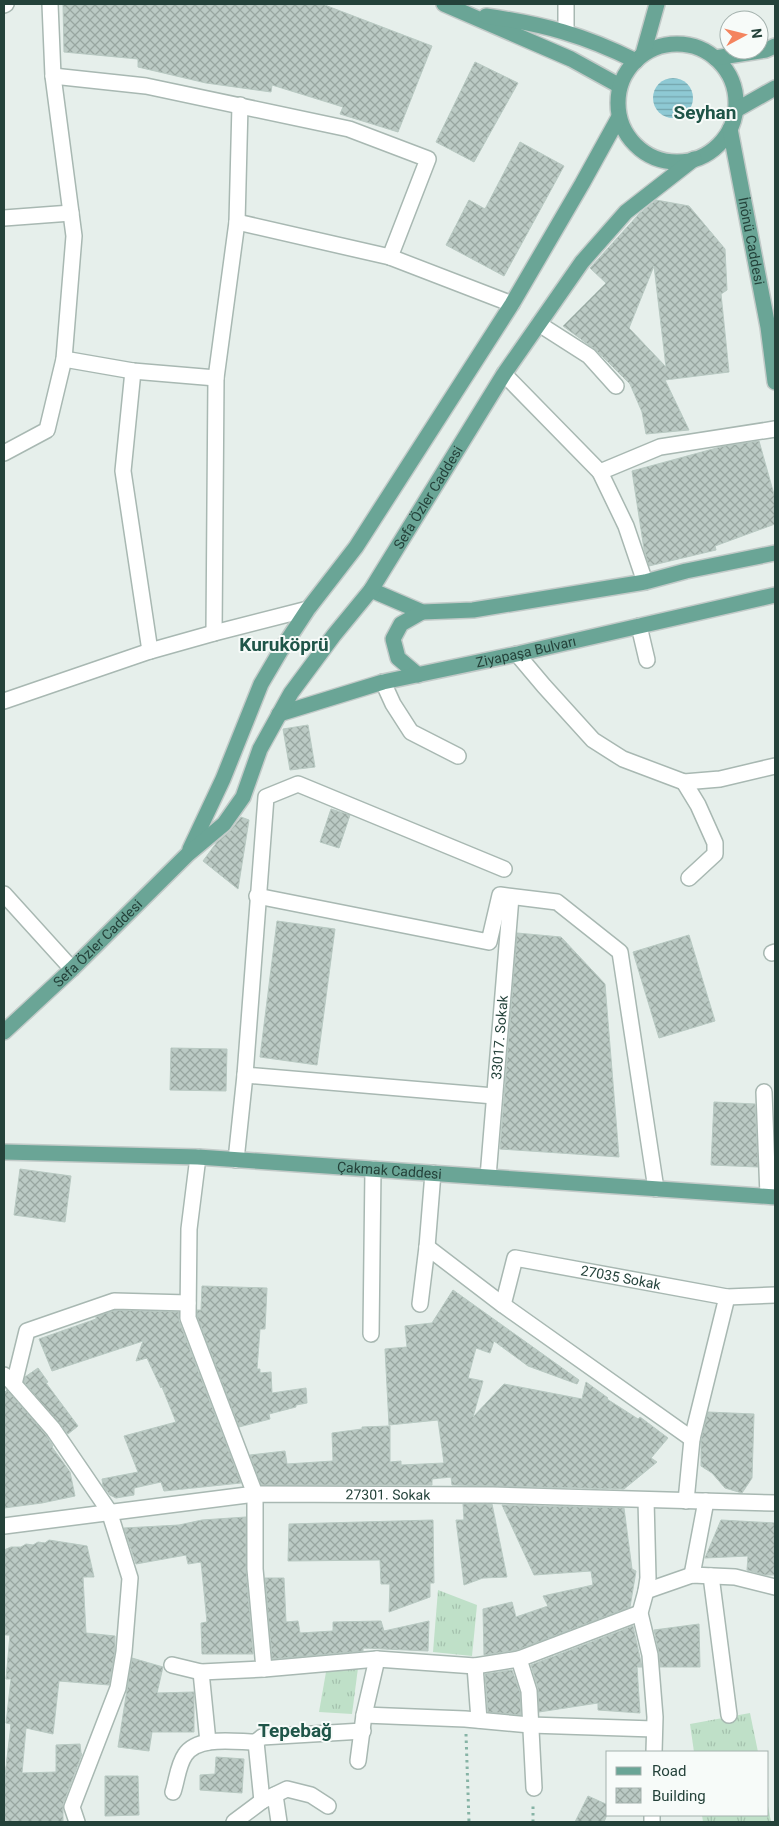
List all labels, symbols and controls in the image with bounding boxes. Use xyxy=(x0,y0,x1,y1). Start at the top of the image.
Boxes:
north arrow xyxy=(719,10,769,60)
text: N xyxy=(748,28,765,39)
district label: Seyhan xyxy=(674,101,736,124)
street label: İnönü Caddesi xyxy=(735,196,768,286)
street label: Sefa Özler Caddesi xyxy=(390,443,466,552)
district label: Kuruköprü xyxy=(239,633,329,656)
street label: Ziyapaşa Bulvarı xyxy=(474,633,578,670)
street label: Sefa Özler Caddesi xyxy=(50,896,145,990)
street label: 33017. Sokak xyxy=(488,994,511,1080)
street label: Çakmak Caddesi xyxy=(337,1159,442,1182)
street label: 27035 Sokak xyxy=(579,1262,663,1293)
street label: 27301. Sokak xyxy=(346,1486,431,1503)
district label: Tepebağ xyxy=(258,1719,332,1742)
legend xyxy=(606,1751,769,1816)
text: Road xyxy=(652,1762,686,1780)
text: Building xyxy=(652,1787,706,1805)

